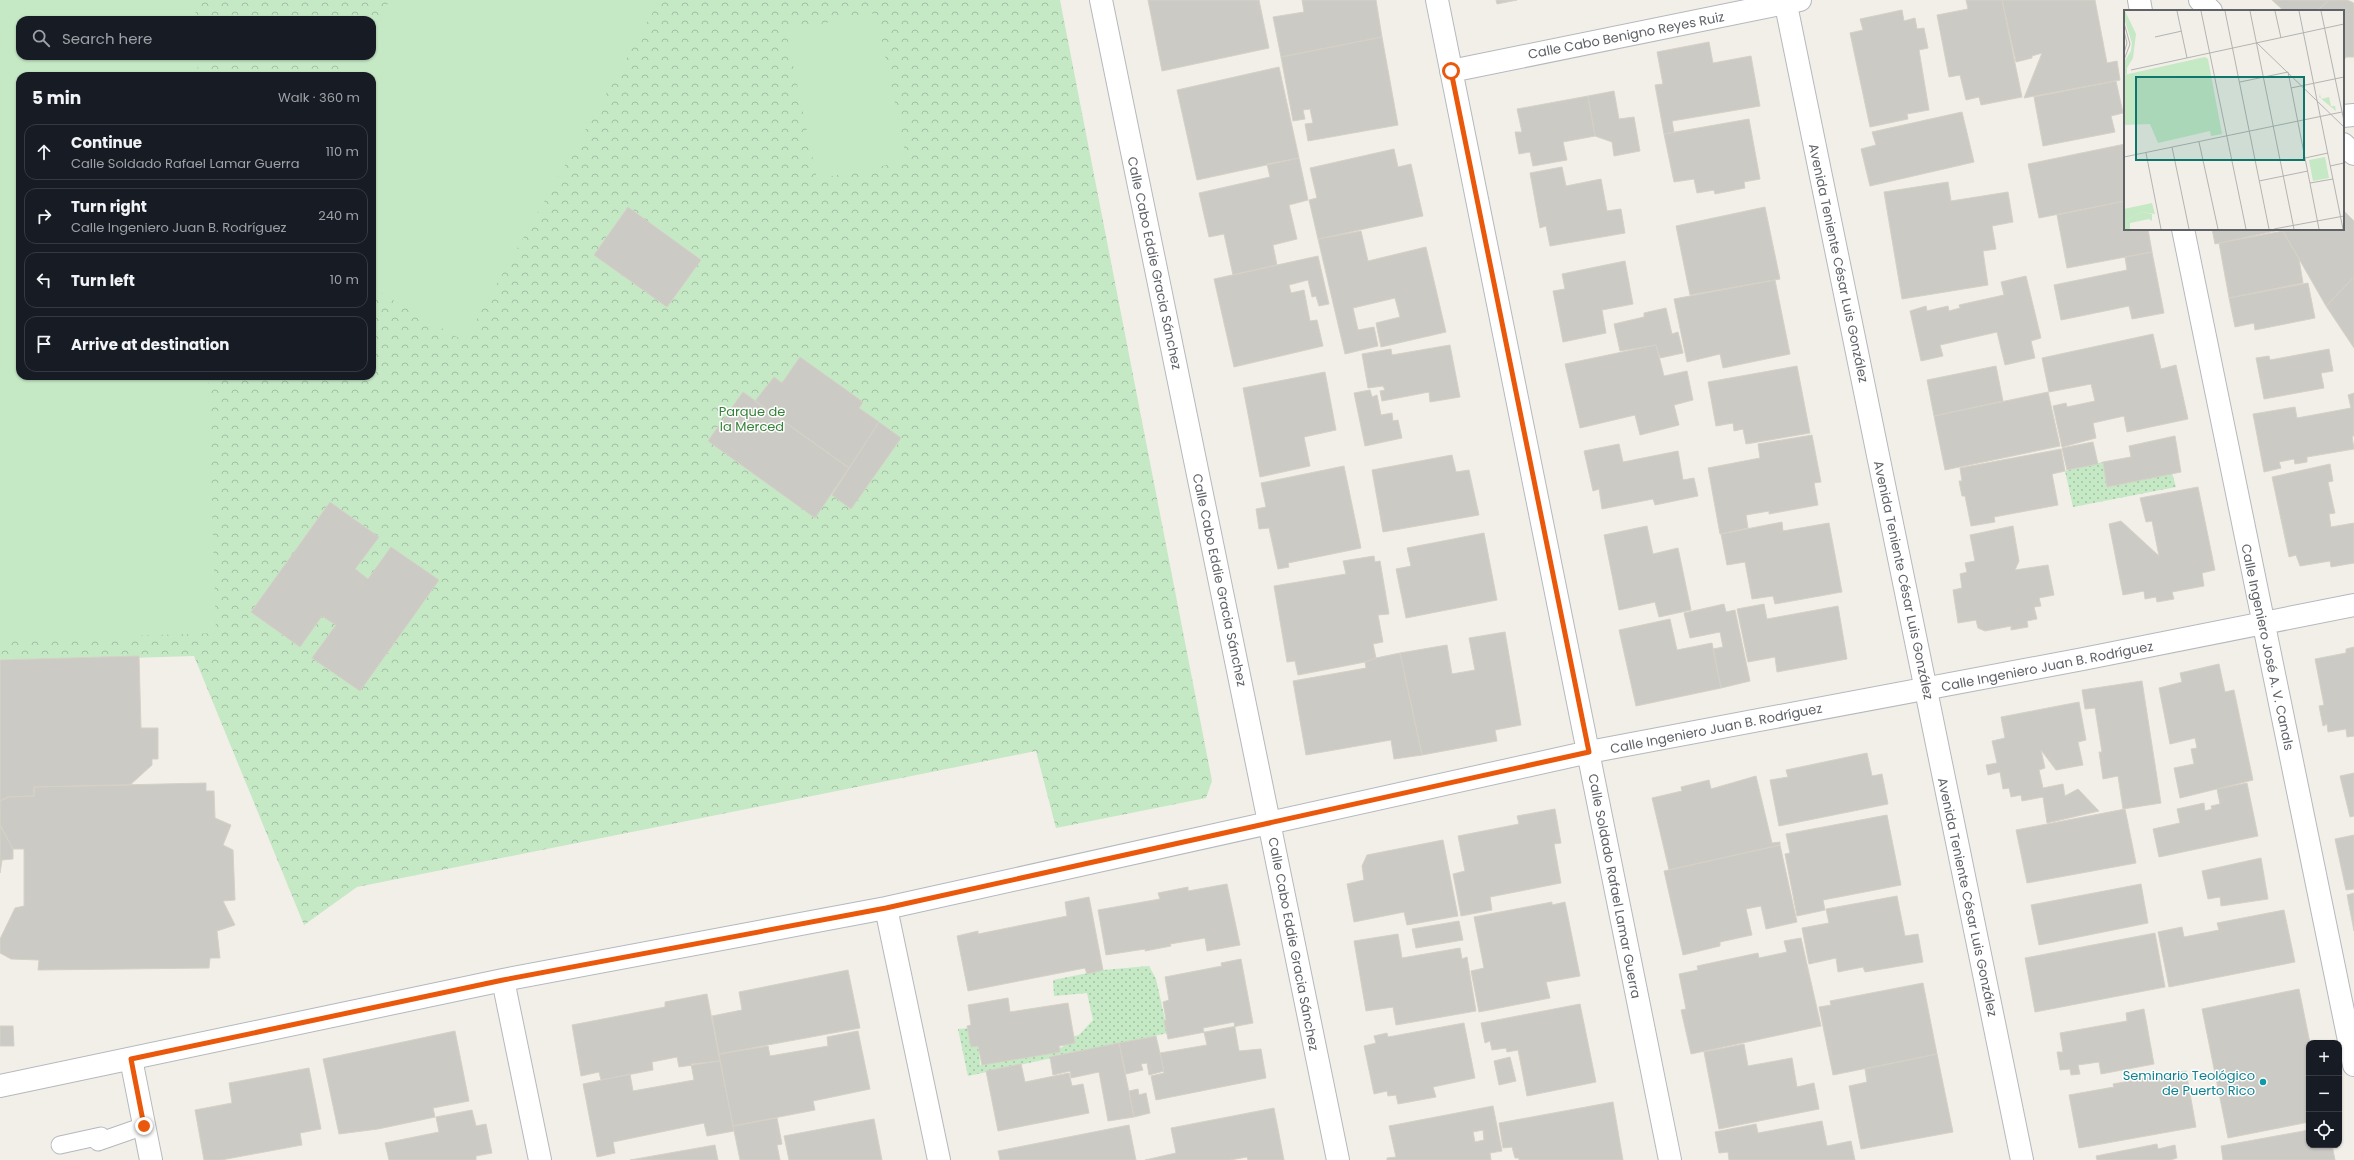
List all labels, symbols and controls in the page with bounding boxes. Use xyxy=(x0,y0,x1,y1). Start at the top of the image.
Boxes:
street label: Calle Cabo Benigno Reyes Ruiz xyxy=(1526,7,1726,64)
inset map xyxy=(2124,10,2344,230)
search box xyxy=(16,16,376,60)
icon: search xyxy=(30,27,52,49)
text: Search here xyxy=(62,28,152,49)
route start xyxy=(1442,62,1460,80)
text: 5 min xyxy=(32,86,81,110)
text: Walk · 360 m xyxy=(278,88,360,107)
text: Continue xyxy=(71,132,142,153)
icon: ahead xyxy=(33,141,55,163)
text: 110 m xyxy=(326,142,359,161)
street label: Avenida Teniente César Luis González xyxy=(1804,142,1873,384)
text: Calle Soldado Rafael Lamar Guerra xyxy=(71,154,299,173)
street label: Calle Cabo Eddie Gracia Sánchez xyxy=(1123,155,1186,371)
text: Turn right xyxy=(71,196,147,217)
icon: right xyxy=(33,205,55,227)
text: 240 m xyxy=(318,206,359,225)
text: Calle Ingeniero Juan B. Rodríguez xyxy=(71,218,286,237)
icon: left xyxy=(33,269,55,291)
text: Turn left xyxy=(71,270,135,291)
text: 10 m xyxy=(330,270,359,289)
icon: arrive xyxy=(33,333,55,355)
text: Arrive at destination xyxy=(71,334,229,355)
park label: Parque de la Merced xyxy=(719,402,785,436)
street label: Avenida Teniente César Luis González xyxy=(1869,459,1938,701)
street label: Calle Cabo Eddie Gracia Sánchez xyxy=(1188,472,1251,688)
street label: Calle Ingeniero José A. V. Canals xyxy=(2236,542,2299,752)
street label: Calle Ingeniero Juan B. Rodríguez xyxy=(1940,637,2155,696)
street label: Calle Ingeniero Juan B. Rodríguez xyxy=(1609,699,1824,758)
street label: Calle Soldado Rafael Lamar Guerra xyxy=(1583,772,1646,1000)
street label: Avenida Teniente César Luis González xyxy=(1933,776,2002,1018)
street label: Calle Cabo Eddie Gracia Sánchez xyxy=(1263,836,1324,1053)
map controls xyxy=(2306,1040,2342,1148)
button: + xyxy=(2306,1040,2342,1076)
place label: Seminario Teológico de Puerto Rico xyxy=(2123,1066,2255,1100)
button: − xyxy=(2306,1076,2342,1112)
marker: Seminario Teológico de Puerto Rico xyxy=(2258,1077,2268,1087)
button: locate xyxy=(2306,1112,2342,1148)
route end xyxy=(135,1117,153,1135)

